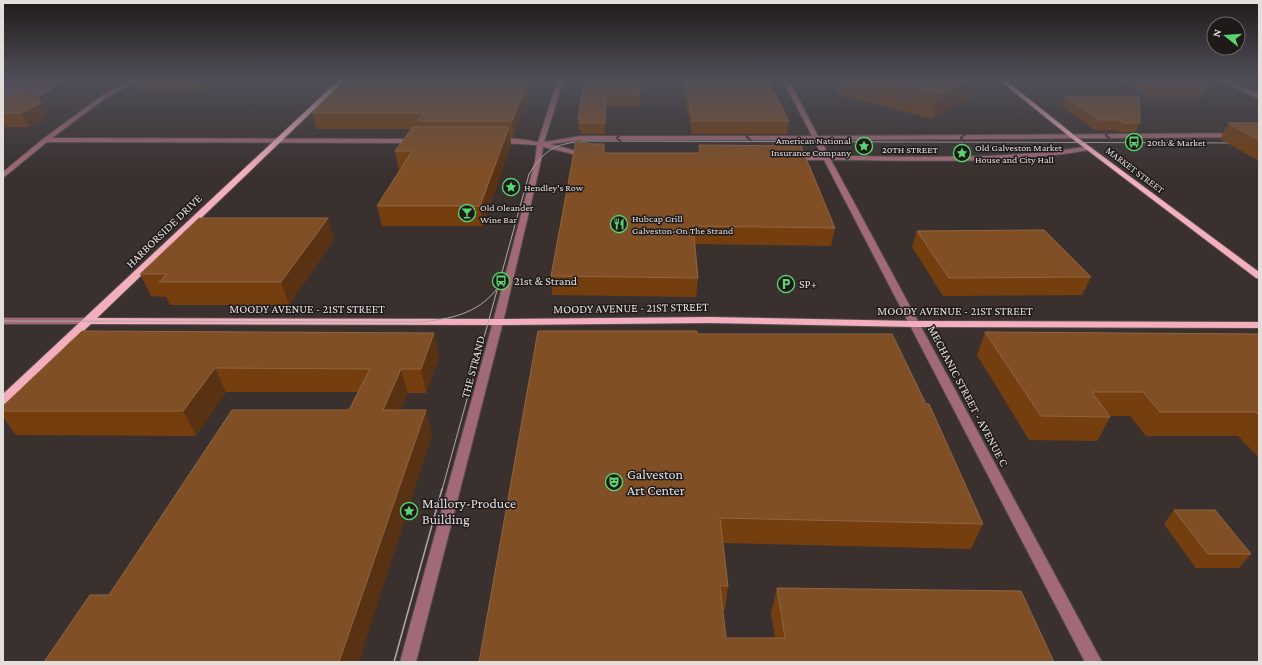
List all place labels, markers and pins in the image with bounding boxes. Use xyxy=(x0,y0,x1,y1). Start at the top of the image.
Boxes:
bus stop icon: 20th & Market xyxy=(1124,132,1144,152)
place label: American National Insurance Company xyxy=(771,135,851,158)
place icon: American National Insurance Company xyxy=(854,136,874,156)
place label: 20th & Market xyxy=(1147,137,1206,148)
place label: Old Galveston Market House and City Hall xyxy=(975,142,1063,165)
place icon: Old Galveston Market House and City Hall xyxy=(952,143,972,163)
place icon: Hendley's Row xyxy=(501,177,521,197)
place label: Hendley's Row xyxy=(524,182,584,193)
place label: Old Oleander Wine Bar xyxy=(480,202,534,225)
bar icon: Old Oleander Wine Bar xyxy=(457,203,477,223)
place label: Hubcap Grill Galveston-On The Strand xyxy=(632,213,734,236)
restaurant icon: Hubcap Grill Galveston-On The Strand xyxy=(609,214,629,234)
bus stop icon: 21st & Strand xyxy=(491,271,511,291)
place label: 21st & Strand xyxy=(514,274,578,288)
parking icon: SP+ xyxy=(776,274,796,294)
place label: SP+ xyxy=(799,277,817,291)
place label: Galveston Art Center xyxy=(627,466,685,498)
theatre icon: Galveston Art Center xyxy=(604,472,624,492)
place label: Mallory-Produce Building xyxy=(422,495,516,527)
place icon: Mallory-Produce Building xyxy=(399,501,419,521)

